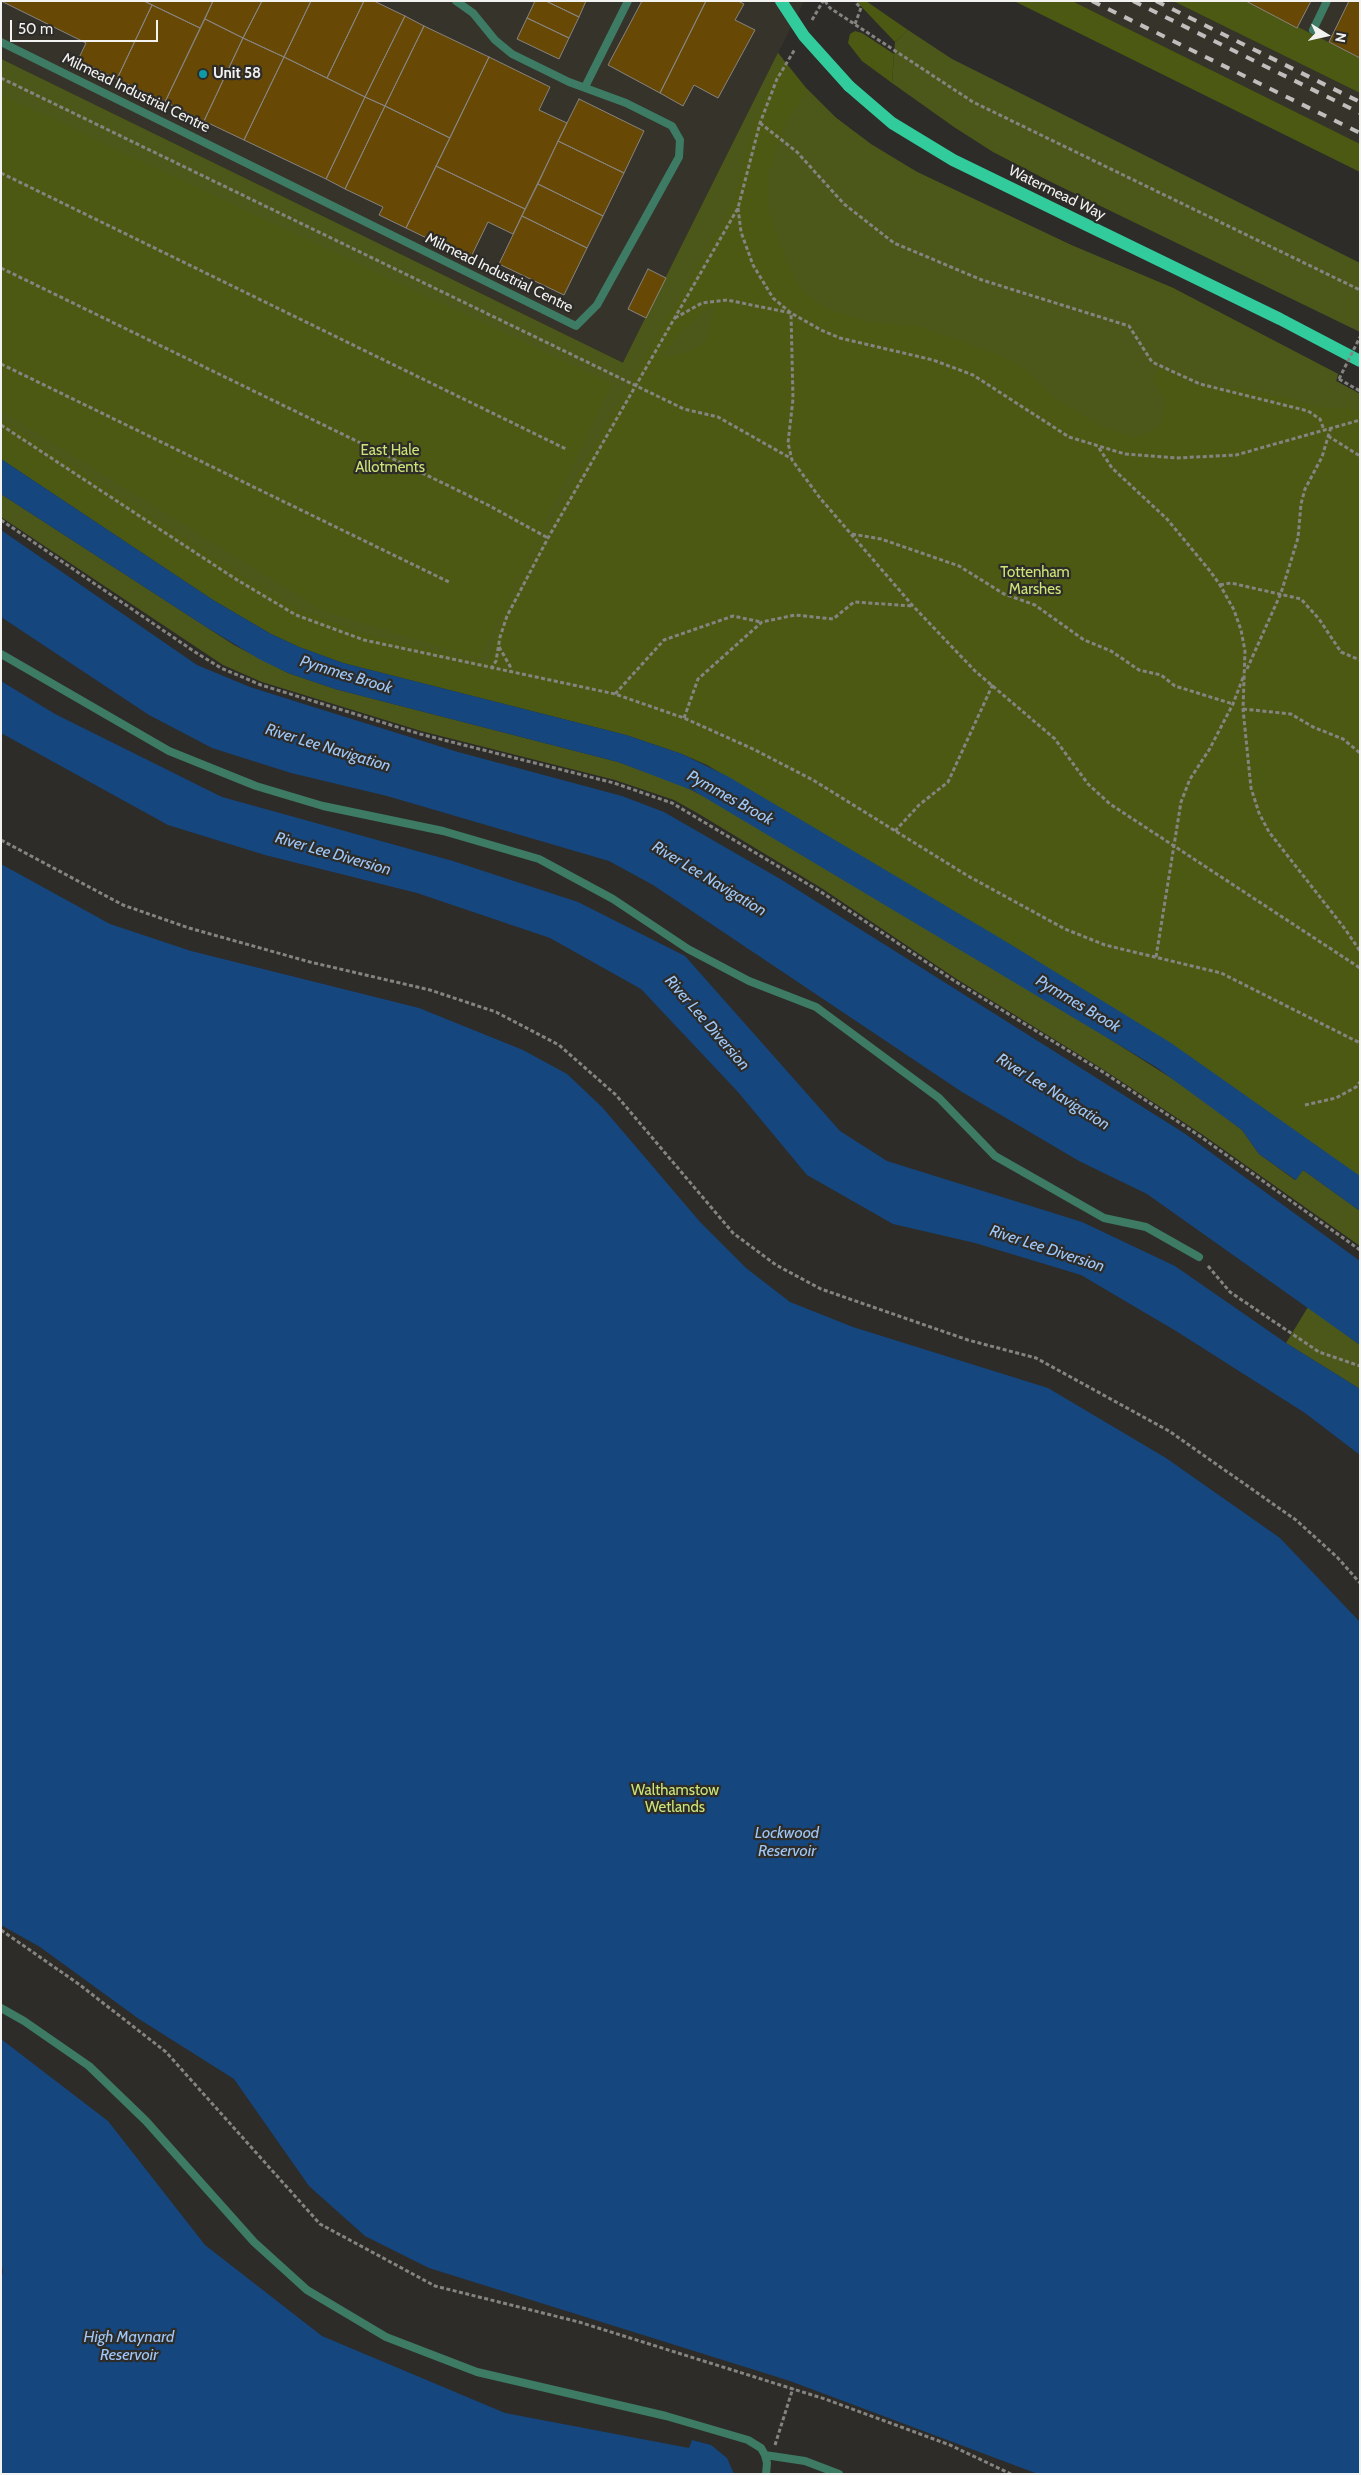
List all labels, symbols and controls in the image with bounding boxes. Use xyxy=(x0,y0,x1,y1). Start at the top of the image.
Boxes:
scale bar xyxy=(12,10,160,42)
north arrow xyxy=(1301,10,1351,60)
text: 50 m xyxy=(18,20,53,38)
text: N xyxy=(1331,31,1350,44)
street label: Milmead Industrial Centre xyxy=(59,49,213,137)
place label: Unit 58 xyxy=(213,65,261,83)
marker: Unit 58 xyxy=(197,68,209,80)
street label: Watermead Way xyxy=(1005,162,1109,224)
street label: Milmead Industrial Centre xyxy=(422,229,576,317)
park label: East Hale Allotments xyxy=(355,442,425,477)
park label: Tottenham Marshes xyxy=(1000,564,1070,599)
water label: Pymmes Brook xyxy=(298,652,394,698)
water label: River Lee Navigation xyxy=(263,720,393,776)
water label: Pymmes Brook xyxy=(684,766,776,830)
water label: River Lee Diversion xyxy=(273,828,393,880)
water label: River Lee Navigation xyxy=(648,837,770,921)
water label: Pymmes Brook xyxy=(1032,971,1124,1037)
water label: River Lee Diversion xyxy=(661,972,753,1074)
water label: River Lee Navigation xyxy=(993,1049,1113,1135)
water label: River Lee Diversion xyxy=(987,1221,1107,1277)
park label: Walthamstow Wetlands xyxy=(631,1782,719,1817)
water label: Lockwood Reservoir xyxy=(755,1823,819,1861)
water label: High Maynard Reservoir xyxy=(84,2327,174,2365)

